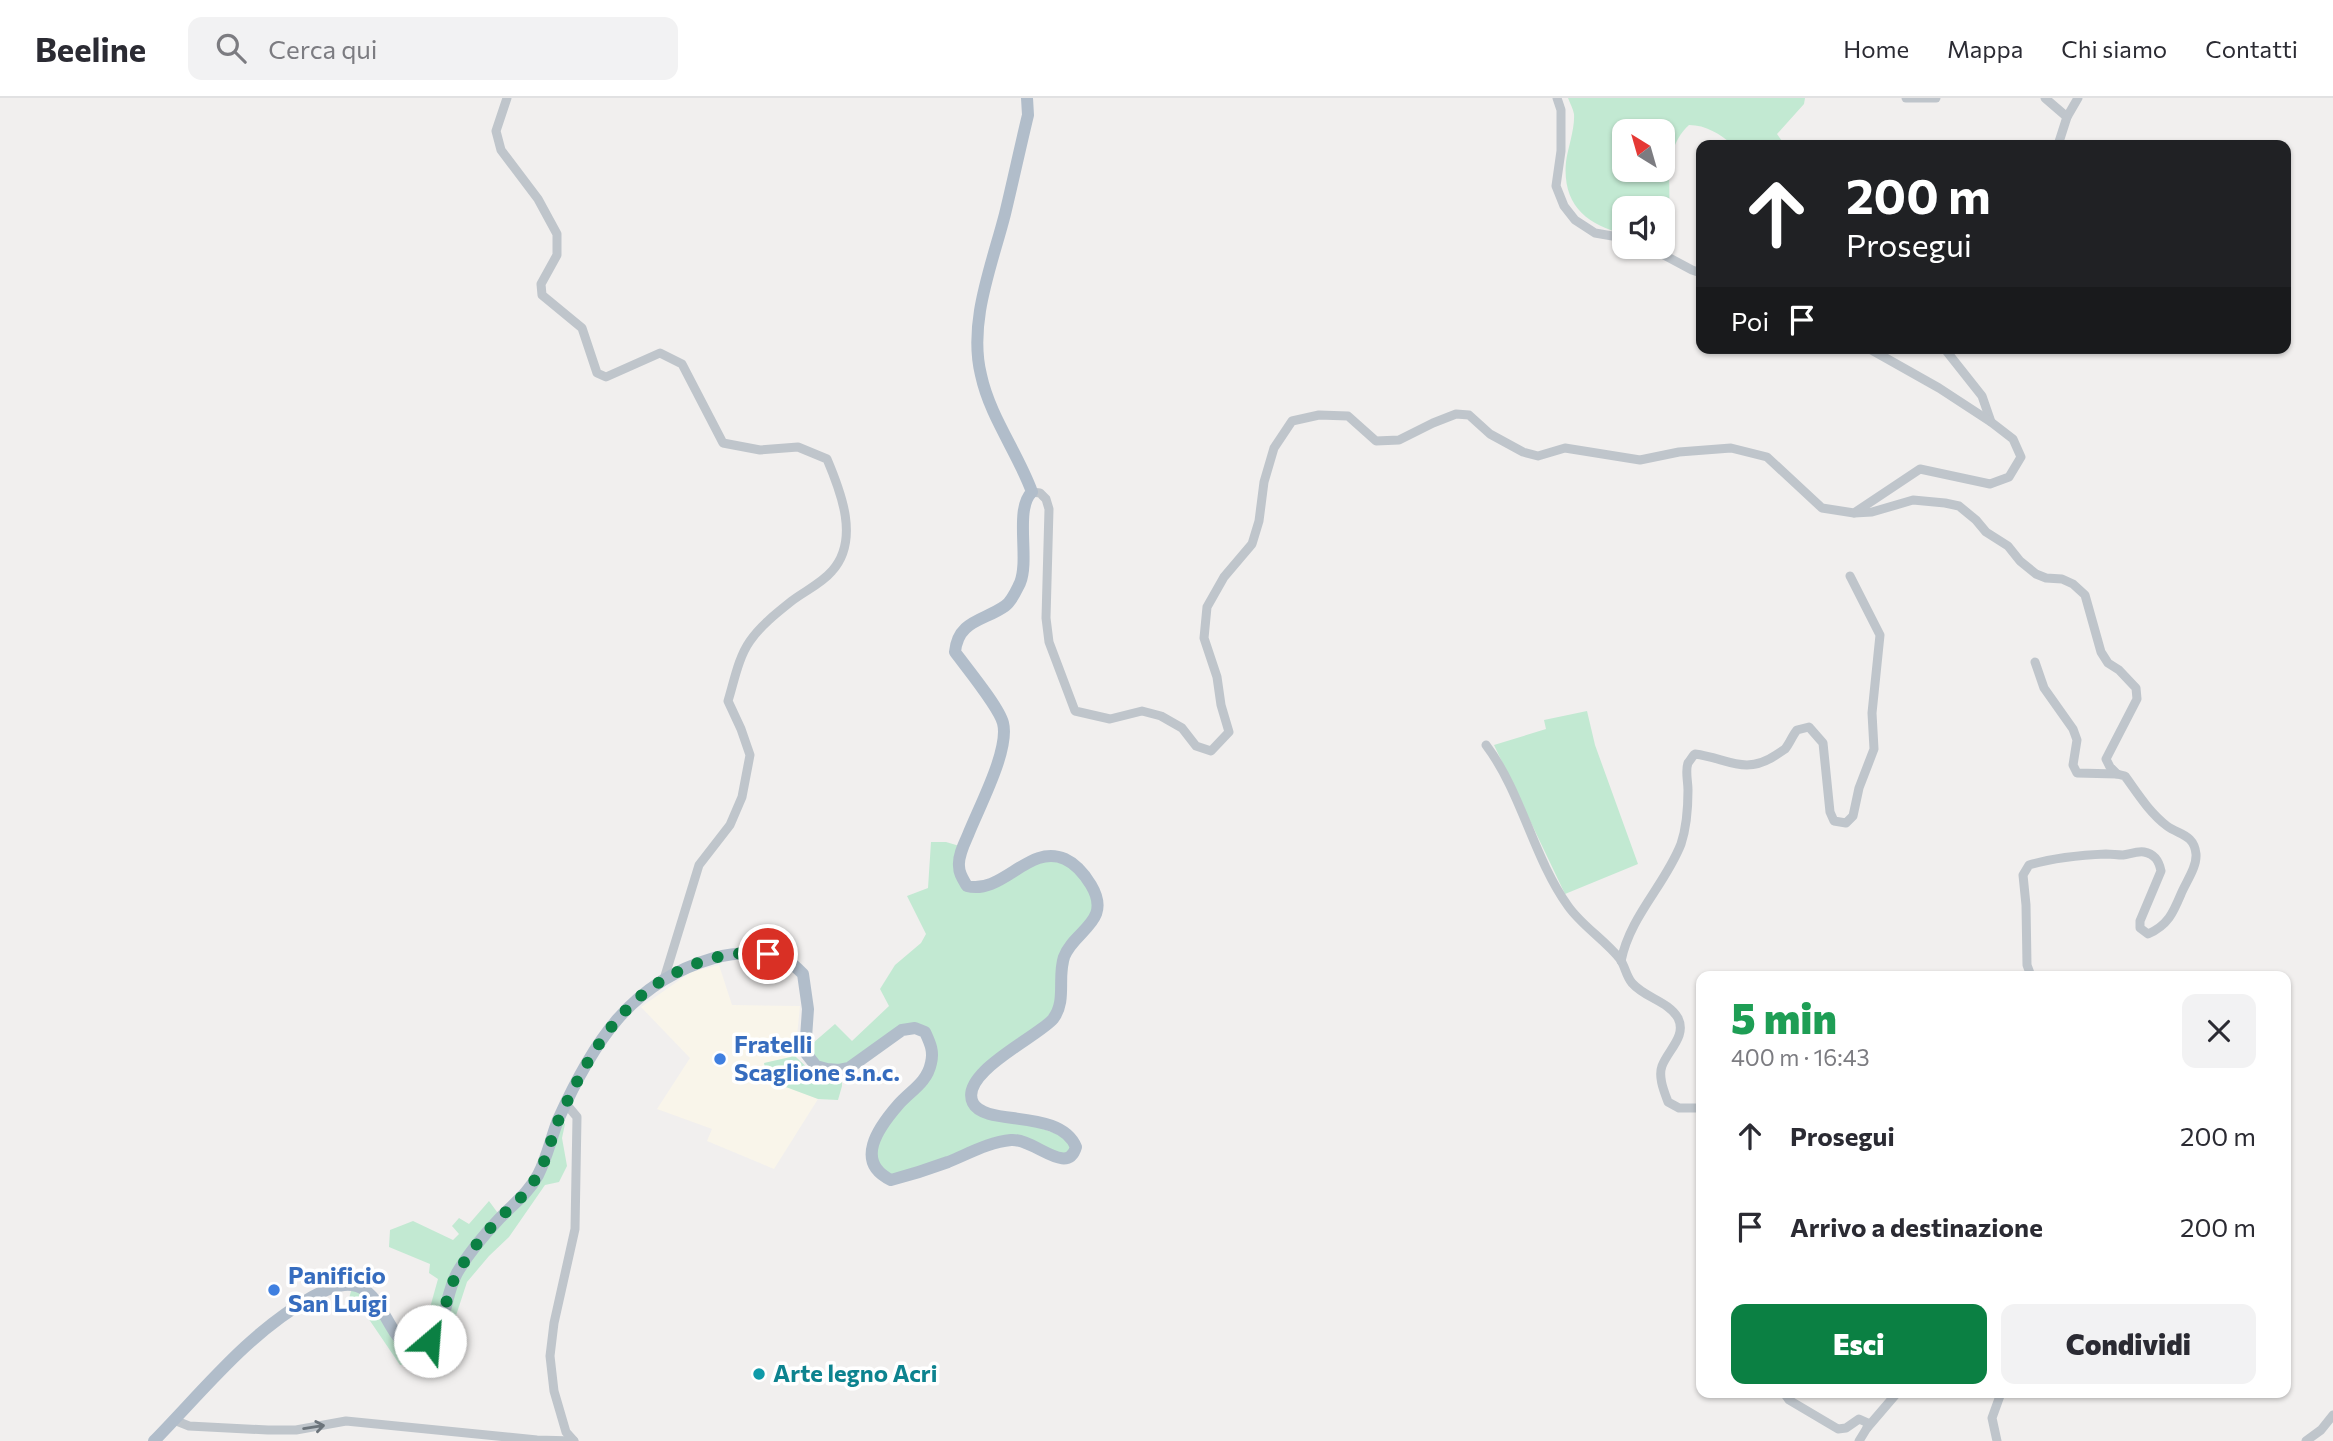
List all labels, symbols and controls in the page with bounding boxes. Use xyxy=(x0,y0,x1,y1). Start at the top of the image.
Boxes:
search box xyxy=(188,17,678,80)
text: Beeline xyxy=(35,28,146,69)
icon: search xyxy=(212,29,250,67)
text: Cerca qui xyxy=(268,33,378,64)
text: Home xyxy=(1843,34,1909,63)
text: Mappa xyxy=(1947,34,2023,63)
text: Chi siamo xyxy=(2061,34,2167,63)
text: Contatti xyxy=(2205,34,2298,63)
north arrow xyxy=(1612,119,1675,182)
map controls xyxy=(1612,119,1675,259)
text: 200 m xyxy=(1846,164,1991,224)
icon: ahead xyxy=(1731,168,1822,259)
button: sound xyxy=(1612,196,1675,259)
text: Prosegui xyxy=(1846,224,1972,264)
icon: arrive xyxy=(1783,301,1821,339)
text: Poi xyxy=(1731,305,1769,336)
pin xyxy=(738,924,798,984)
icon: arrive xyxy=(749,935,787,973)
text: 5 min xyxy=(1731,991,1837,1043)
button: close xyxy=(2182,994,2256,1068)
place label: Fratelli Scaglione s.n.c. xyxy=(734,1029,900,1086)
text: 400 m · 16:43 xyxy=(1731,1043,1870,1071)
marker: Fratelli Scaglione s.n.c. xyxy=(712,1051,728,1067)
icon: ahead xyxy=(1731,1117,1769,1155)
text: Prosegui xyxy=(1790,1120,1895,1151)
text: 200 m xyxy=(2180,1120,2256,1151)
icon: arrive xyxy=(1731,1208,1769,1246)
text: Arrivo a destinazione xyxy=(1790,1211,2043,1242)
text: 200 m xyxy=(2180,1211,2256,1242)
place label: Panificio San Luigi xyxy=(288,1260,388,1317)
marker: Panificio San Luigi xyxy=(266,1282,282,1298)
position arrow xyxy=(393,1304,467,1378)
button: Esci xyxy=(1731,1304,1987,1384)
button: Condividi xyxy=(2001,1304,2256,1384)
place label: Arte legno Acri xyxy=(773,1358,937,1387)
marker: Arte legno Acri xyxy=(751,1366,767,1382)
one-way arrow xyxy=(302,1420,325,1433)

